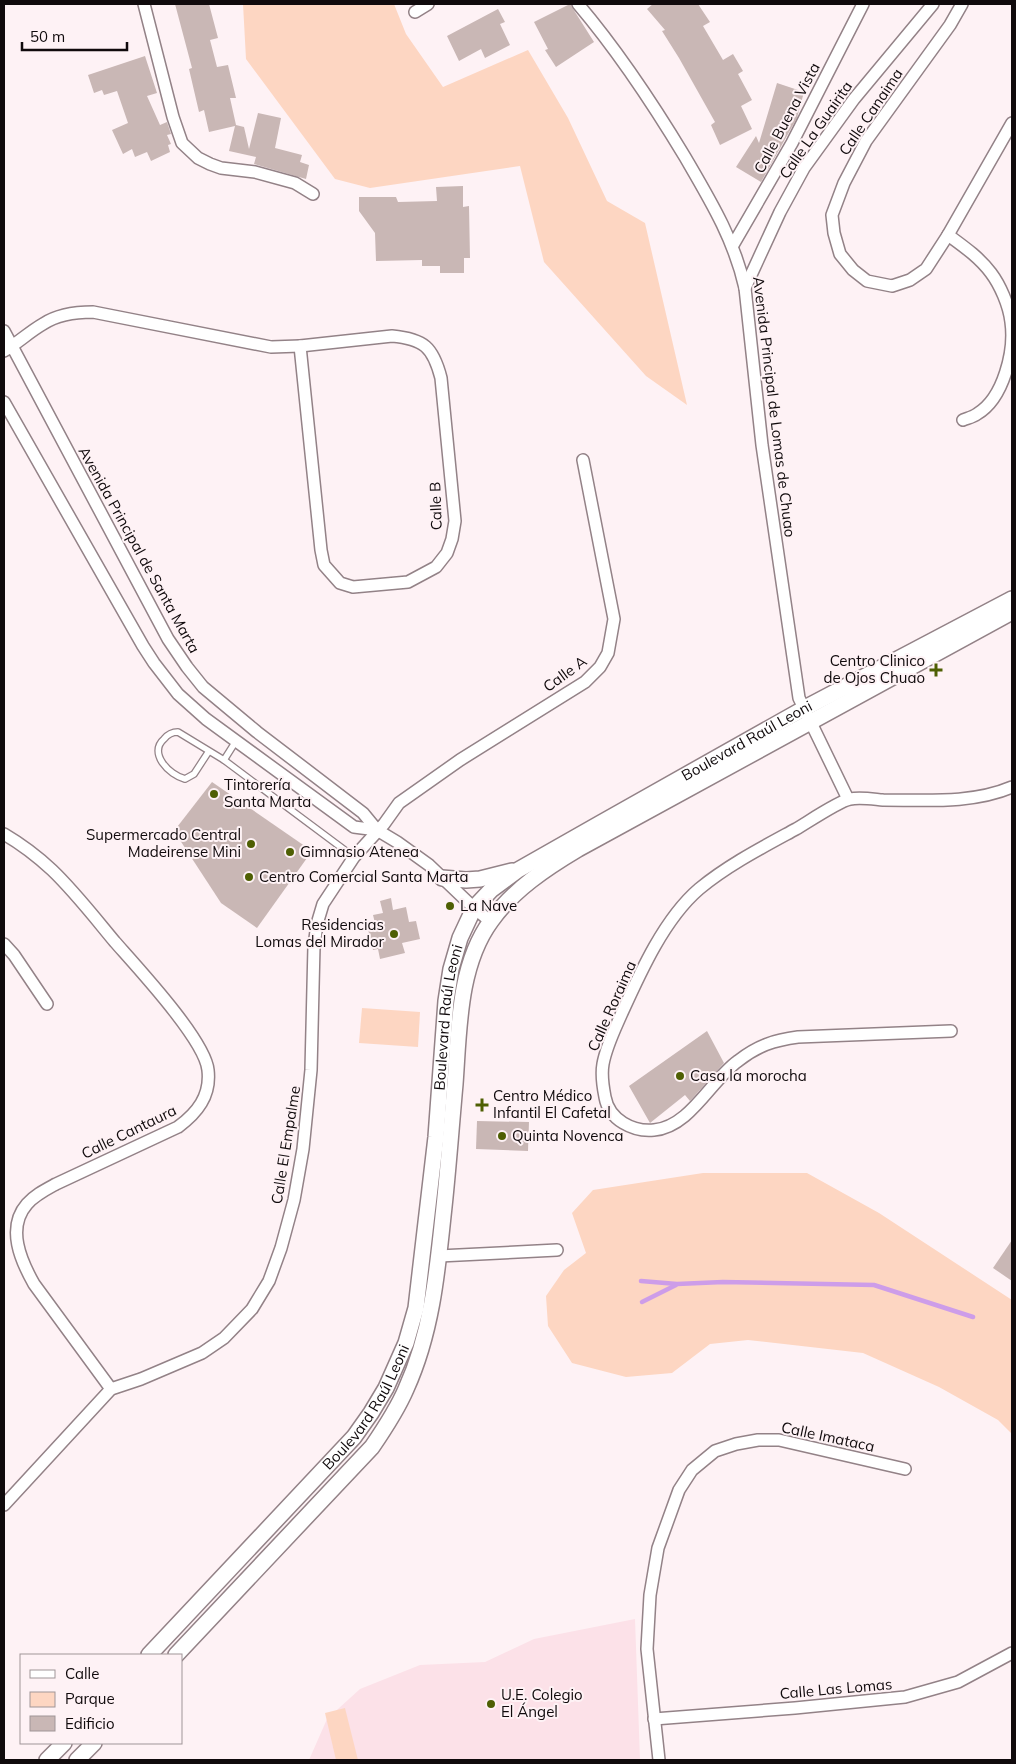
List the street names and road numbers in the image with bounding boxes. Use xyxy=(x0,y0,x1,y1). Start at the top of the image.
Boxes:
street label: Calle Buena Vista xyxy=(749,59,824,176)
street label: Calle Canaima xyxy=(835,65,907,159)
street label: Calle La Guairita xyxy=(775,77,856,182)
street label: Avenida Principal de Lomas de Chuao xyxy=(749,276,800,538)
street label: Avenida Principal de Santa Marta xyxy=(75,443,204,656)
street label: Calle B xyxy=(425,481,446,531)
street label: Calle A xyxy=(539,651,590,696)
street label: Boulevard Raúl Leoni xyxy=(678,696,815,785)
street label: Boulevard Raúl Leoni xyxy=(429,942,467,1091)
street label: Calle Roraima xyxy=(583,958,640,1054)
street label: Calle El Empalme xyxy=(267,1084,304,1205)
street label: Calle Cantaura xyxy=(78,1100,179,1163)
street label: Boulevard Raúl Leoni xyxy=(318,1341,413,1474)
street label: Calle Imataca xyxy=(780,1417,876,1456)
street label: Calle Las Lomas xyxy=(779,1674,893,1703)

